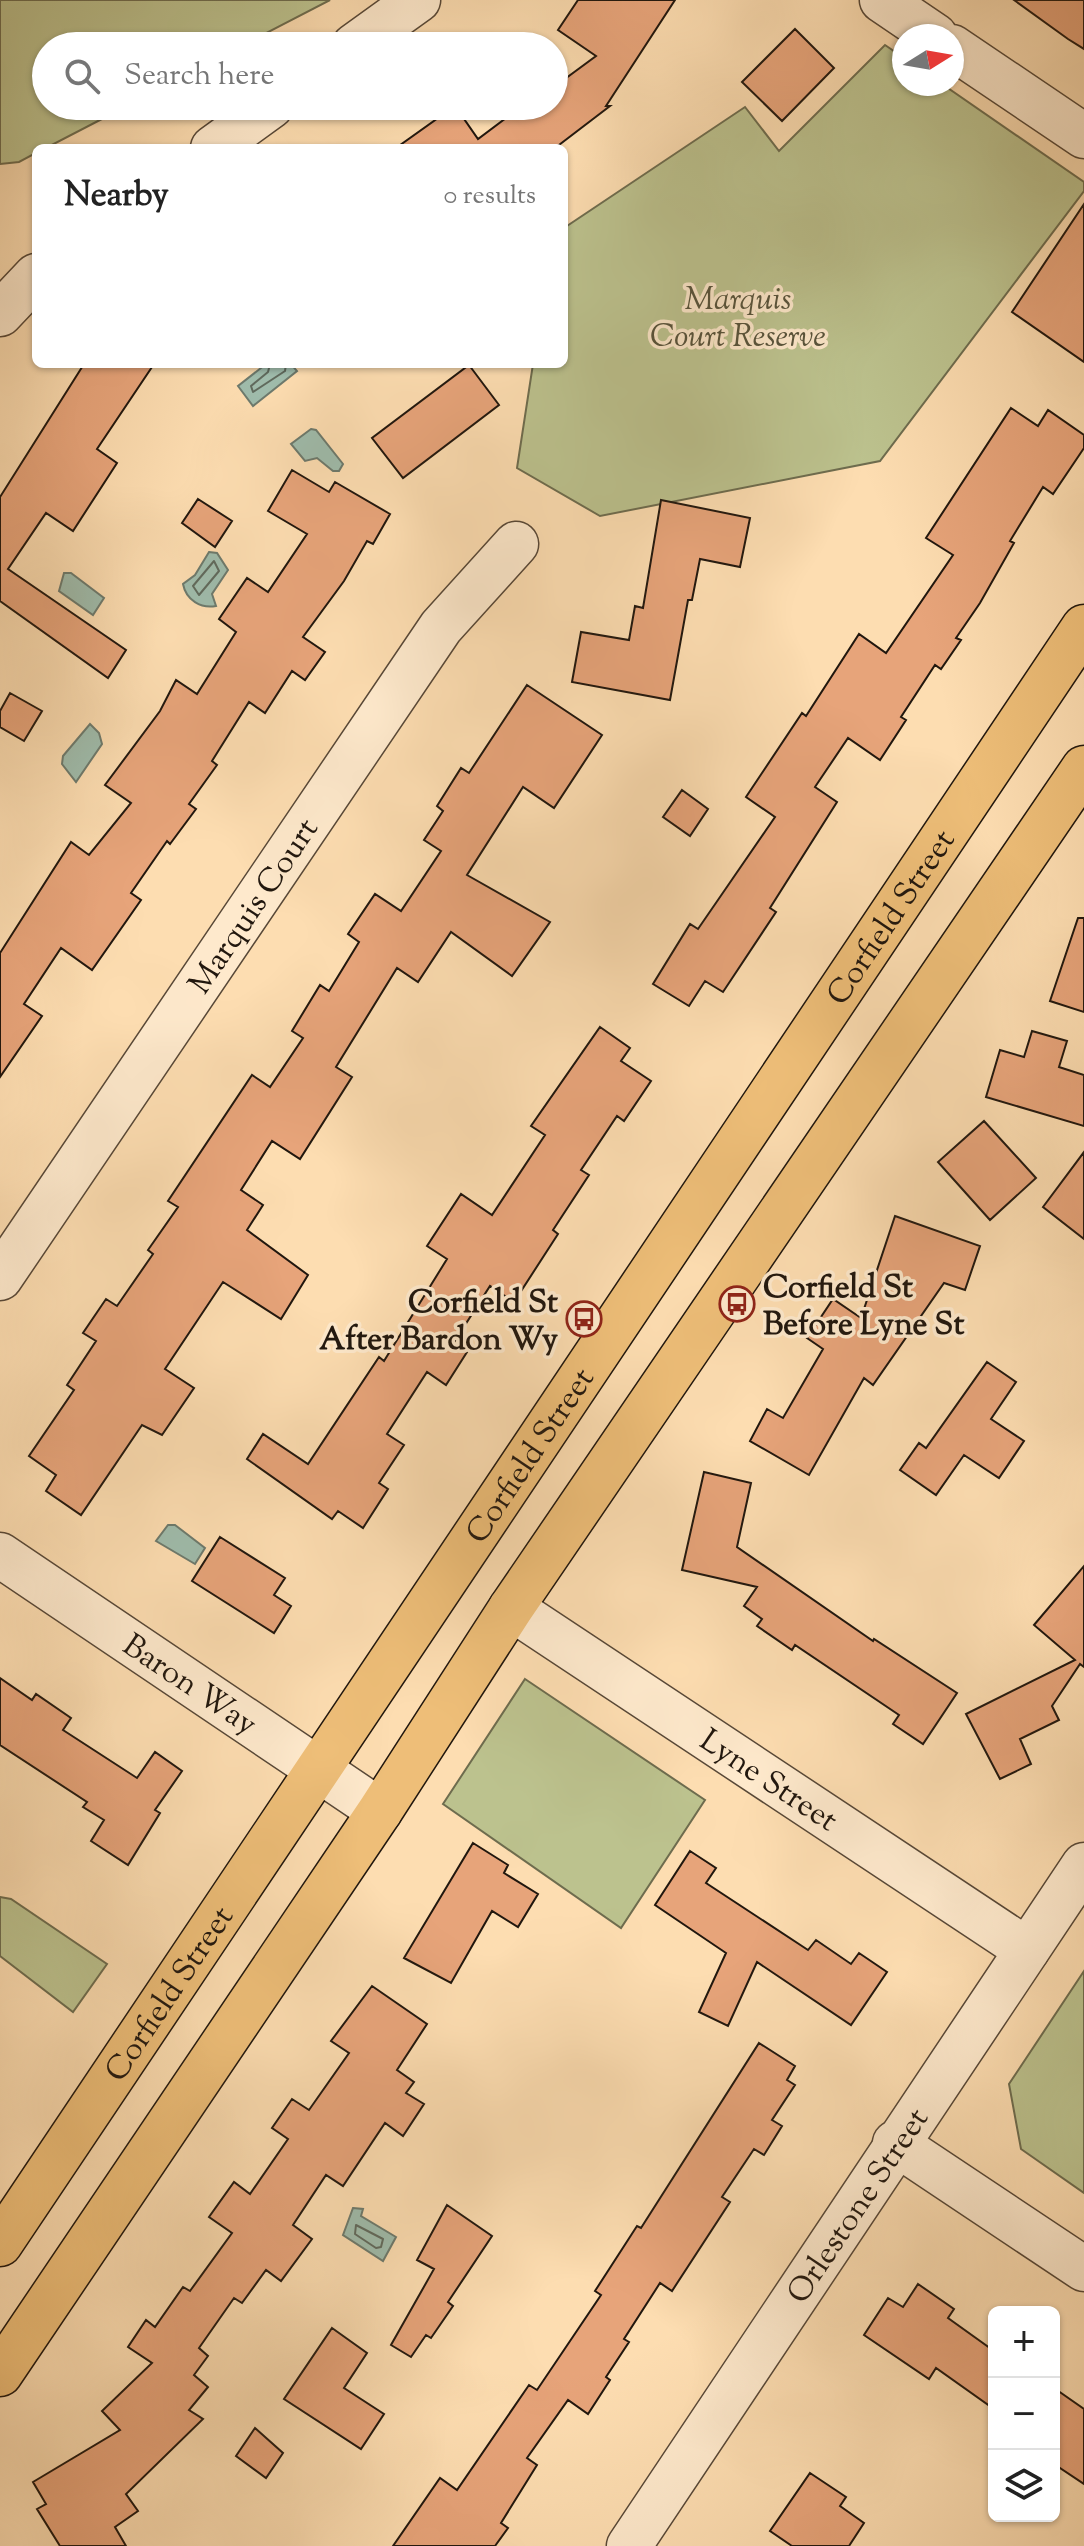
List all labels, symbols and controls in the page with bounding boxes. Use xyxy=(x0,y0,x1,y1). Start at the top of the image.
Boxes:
north arrow xyxy=(892,24,964,96)
search box xyxy=(32,32,568,120)
icon: search xyxy=(60,54,104,98)
text: Search here xyxy=(124,55,274,98)
text: Nearby xyxy=(64,172,169,221)
text: 0 results xyxy=(444,178,536,215)
park label: Marquis Court Reserve xyxy=(650,278,826,361)
street label: Marquis Court xyxy=(179,810,331,1005)
street label: Corfield Street xyxy=(817,821,968,1015)
place label: Corfield St Before Lyne St xyxy=(763,1266,964,1349)
place label: Corfield St After Bardon Wy xyxy=(319,1281,558,1364)
bus stop icon: Corfield St Before Lyne St xyxy=(718,1285,756,1323)
bus stop icon: Corfield St After Bardon Wy xyxy=(565,1300,603,1338)
street label: Corfield Street xyxy=(456,1360,607,1554)
street label: Baron Way xyxy=(112,1624,266,1748)
street label: Lyne Street xyxy=(689,1719,846,1844)
street label: Corfield Street xyxy=(95,1898,246,2092)
street label: Orlestone Street xyxy=(777,2100,941,2314)
map controls xyxy=(988,2306,1060,2522)
button: + xyxy=(988,2306,1060,2378)
button: − xyxy=(988,2378,1060,2450)
button: layers xyxy=(988,2450,1060,2522)

